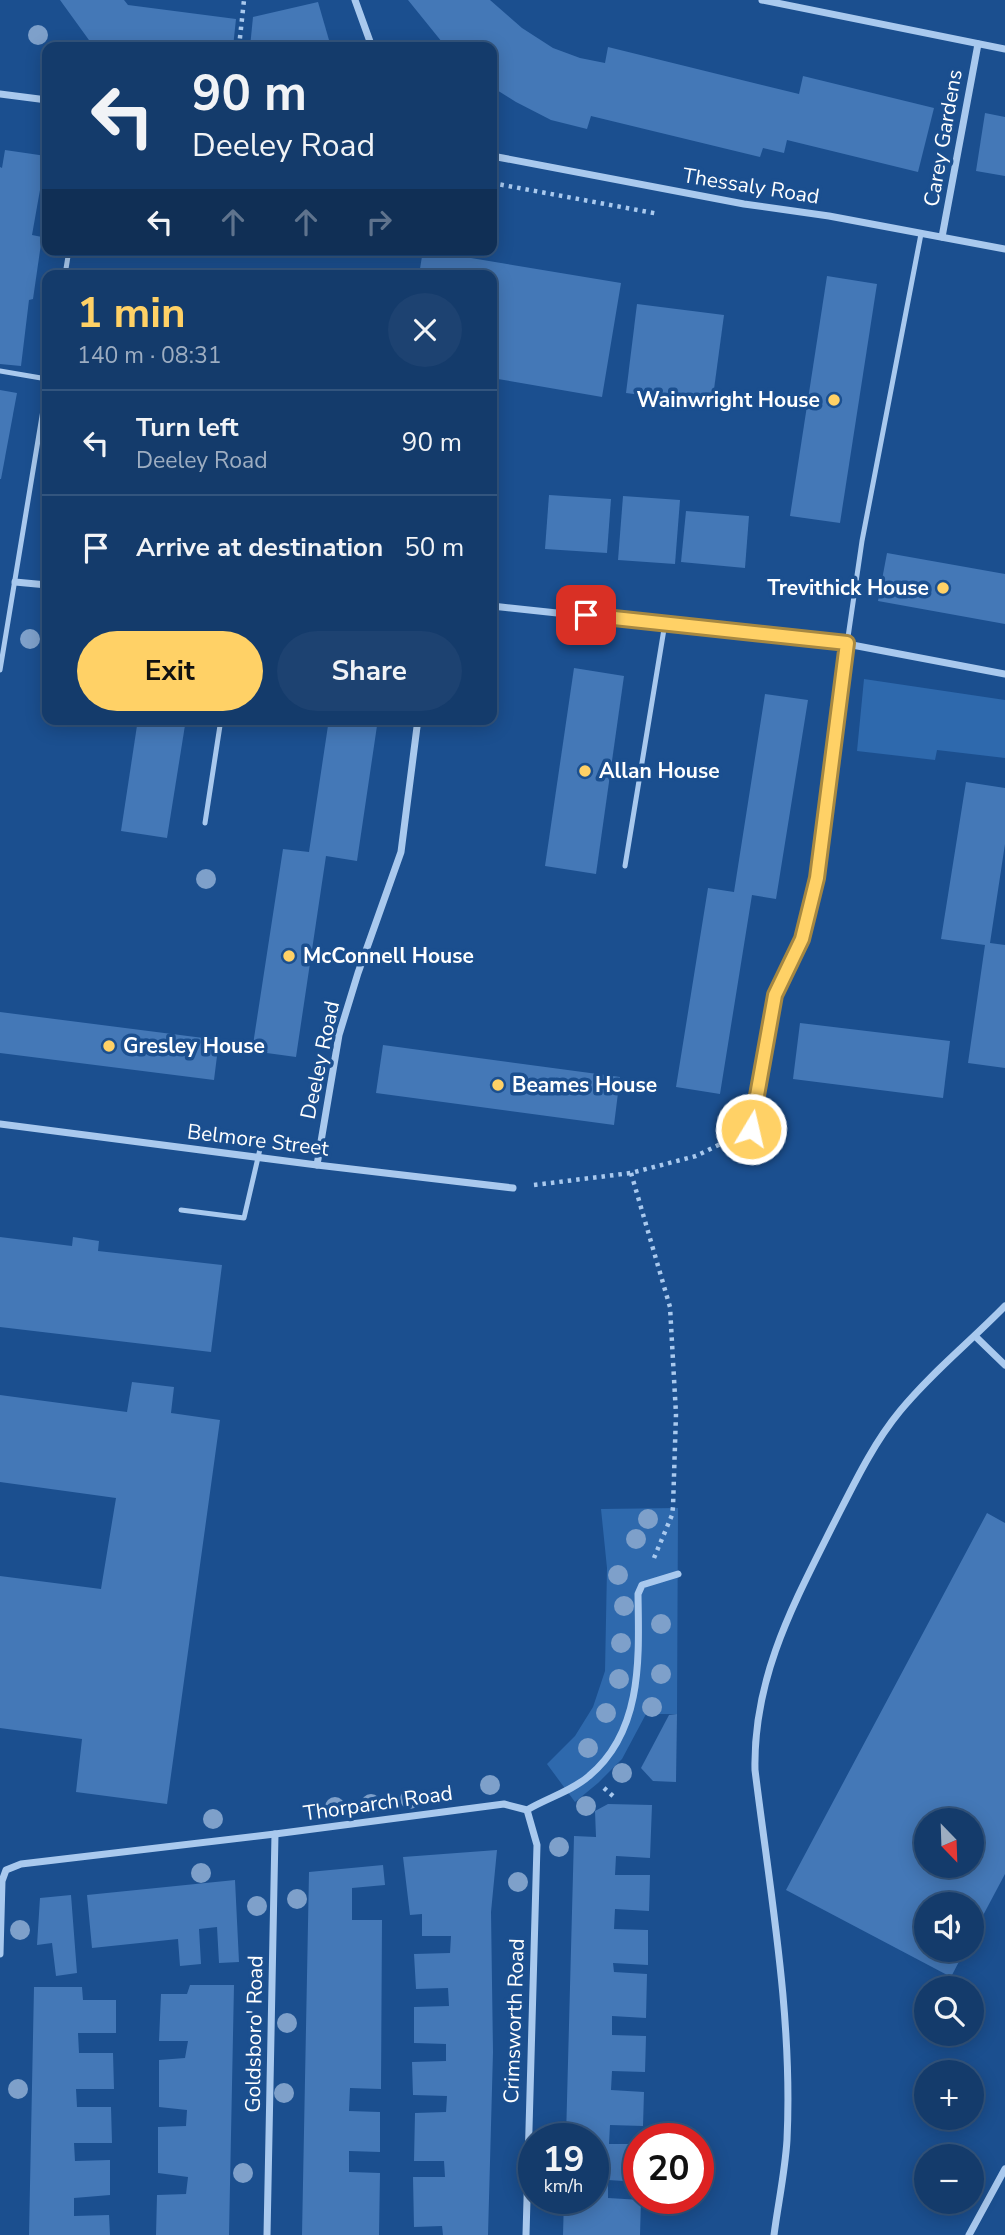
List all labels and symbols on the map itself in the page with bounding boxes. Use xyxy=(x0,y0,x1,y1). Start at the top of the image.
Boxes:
street label: Carey Gardens xyxy=(917,67,969,209)
street label: Thessaly Road xyxy=(681,161,821,211)
place label: Wainwright House xyxy=(637,386,820,414)
marker: Wainwright House xyxy=(826,392,842,408)
place label: Trevithick House xyxy=(767,574,929,602)
marker: Trevithick House xyxy=(935,580,951,596)
pin xyxy=(556,585,616,645)
place label: Allan House xyxy=(599,757,720,785)
marker: Allan House xyxy=(577,763,593,779)
place label: McConnell House xyxy=(303,942,474,970)
marker: McConnell House xyxy=(281,948,297,964)
street label: Deeley Road xyxy=(294,998,346,1122)
place label: Gresley House xyxy=(123,1032,265,1060)
marker: Gresley House xyxy=(101,1038,117,1054)
place label: Beames House xyxy=(512,1071,657,1099)
marker: Beames House xyxy=(490,1077,506,1093)
position arrow xyxy=(714,1092,788,1166)
street label: Belmore Street xyxy=(186,1117,331,1163)
street label: Thorparch Road xyxy=(302,1779,454,1827)
north arrow xyxy=(914,1808,984,1878)
street label: Crimsworth Road xyxy=(497,1938,531,2104)
street label: Goldsboro' Road xyxy=(239,1955,269,2113)
speed limit sign: 20 xyxy=(623,2123,714,2214)

